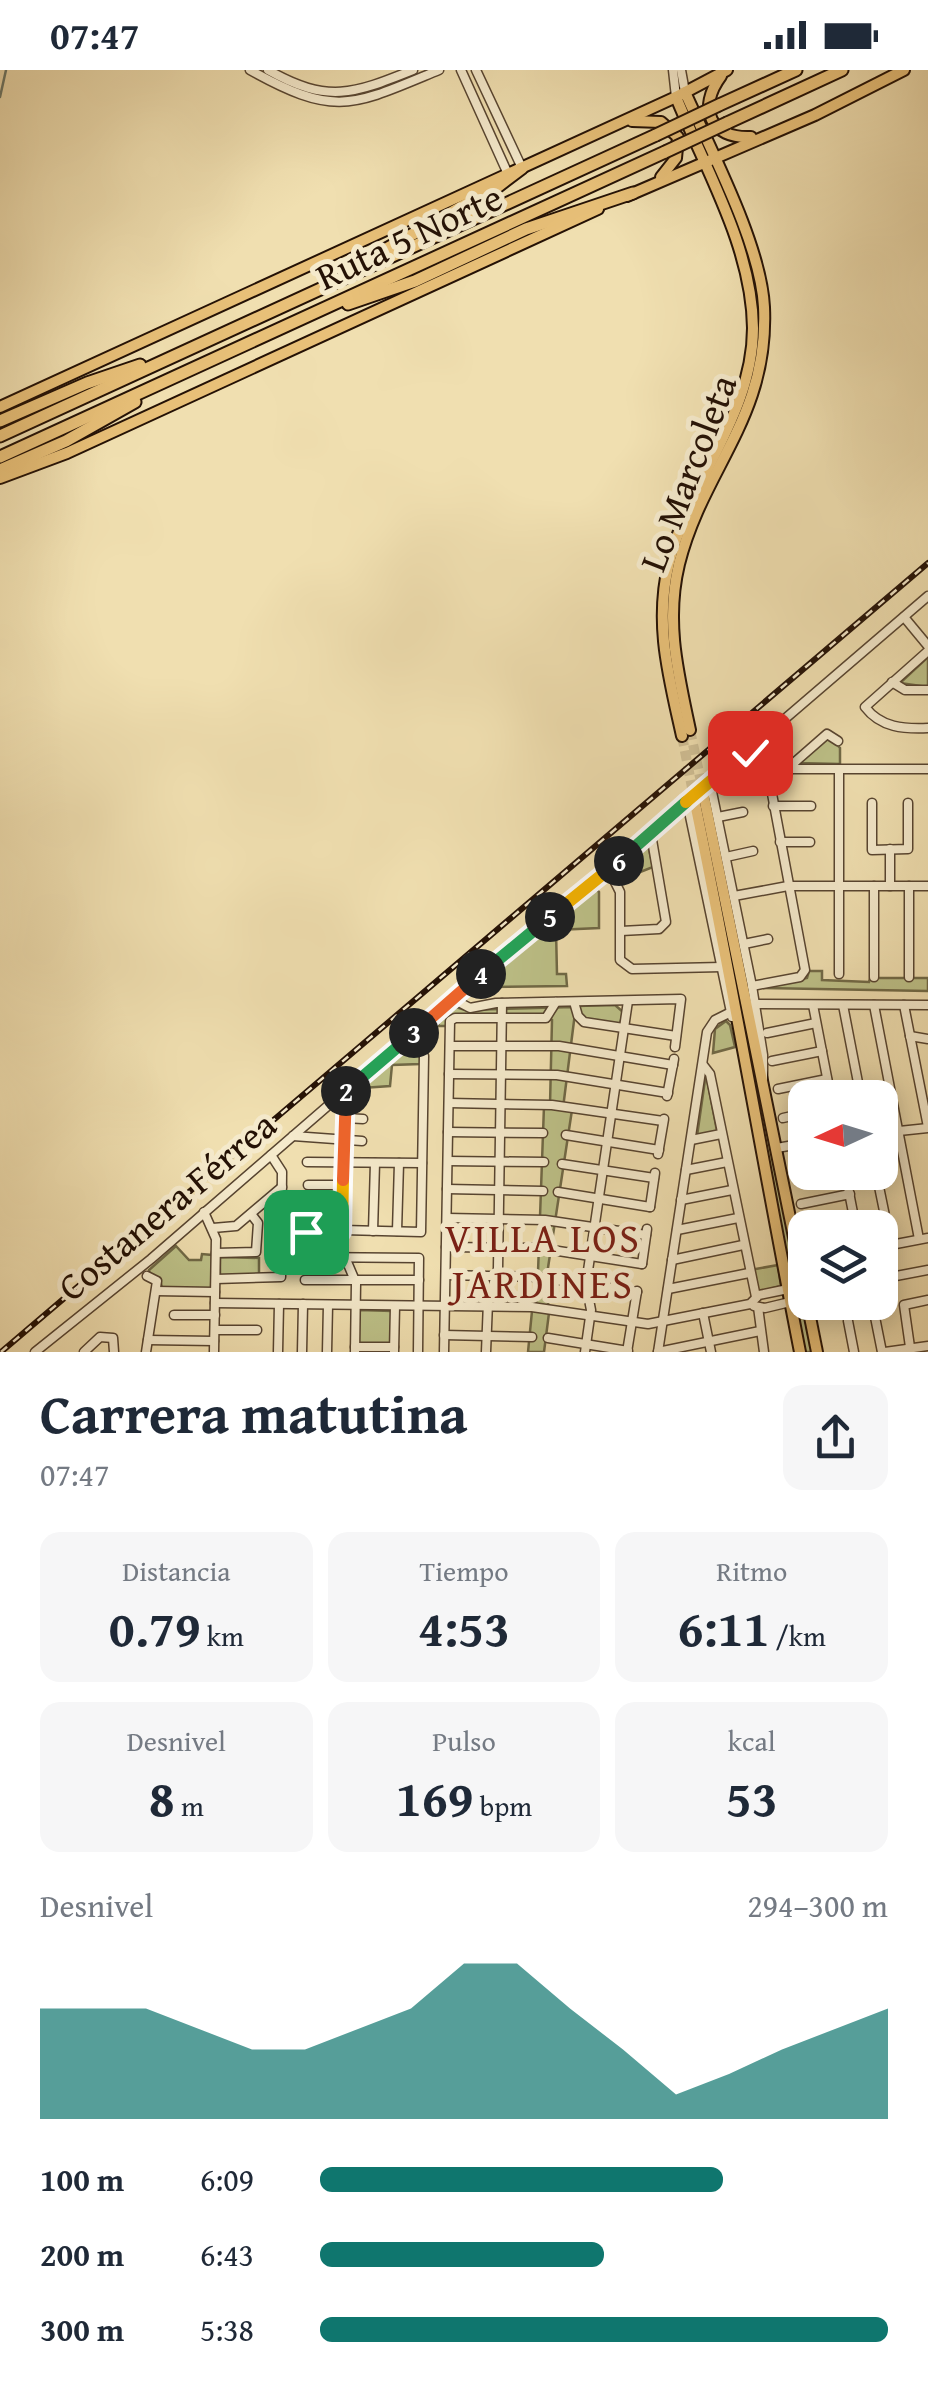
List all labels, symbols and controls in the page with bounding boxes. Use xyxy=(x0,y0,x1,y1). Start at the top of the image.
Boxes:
text: 07:47 xyxy=(50,7,140,63)
street label: Ruta 5 Norte xyxy=(306,168,511,304)
street label: Lo Marcoleta xyxy=(624,366,750,579)
pin xyxy=(708,711,793,796)
icon: check xyxy=(723,726,778,781)
pin: 6 xyxy=(594,836,644,886)
text: 6 xyxy=(612,840,626,881)
pin: 5 xyxy=(525,892,575,942)
text: 5 xyxy=(543,896,557,937)
pin: 4 xyxy=(456,949,506,999)
text: 4 xyxy=(474,953,488,994)
pin: 3 xyxy=(389,1008,439,1058)
text: 3 xyxy=(407,1012,421,1053)
pin: 2 xyxy=(321,1066,371,1116)
text: 2 xyxy=(339,1070,353,1111)
north arrow xyxy=(788,1080,898,1190)
map controls xyxy=(788,1080,898,1320)
street label: Costanera Férrea xyxy=(45,1097,288,1314)
pin xyxy=(264,1190,349,1275)
icon: arrive xyxy=(279,1205,334,1260)
district label: VILLA LOS JARDINES xyxy=(445,1208,641,1313)
button: layers xyxy=(788,1210,898,1320)
text: Carrera matutina xyxy=(40,1373,467,1453)
button: share xyxy=(783,1385,888,1490)
text: 07:47 xyxy=(40,1451,109,1498)
text: Distancia xyxy=(122,1550,231,1591)
text: Tiempo xyxy=(420,1550,508,1591)
text: Ritmo xyxy=(716,1550,787,1591)
text: 0.79 xyxy=(109,1591,201,1664)
text: 4:53 xyxy=(418,1591,510,1664)
text: 6:11 xyxy=(677,1591,769,1664)
text: km xyxy=(201,1615,244,1656)
text: /km xyxy=(769,1615,826,1656)
text: Desnivel xyxy=(127,1720,226,1761)
text: Pulso xyxy=(432,1720,496,1761)
text: kcal xyxy=(728,1720,776,1761)
text: 8 xyxy=(149,1761,175,1834)
text: 169 xyxy=(396,1761,474,1834)
text: 53 xyxy=(726,1761,778,1834)
text: m xyxy=(175,1785,204,1826)
text: bpm xyxy=(474,1785,532,1826)
text: Desnivel xyxy=(40,1882,153,1929)
text: 294–300 m xyxy=(747,1882,888,1929)
text: 100 m xyxy=(40,2156,124,2203)
text: 6:09 xyxy=(200,2156,254,2203)
text: 200 m xyxy=(40,2231,124,2278)
text: 6:43 xyxy=(200,2231,254,2278)
text: 300 m xyxy=(40,2306,124,2353)
text: 5:38 xyxy=(200,2306,254,2353)

